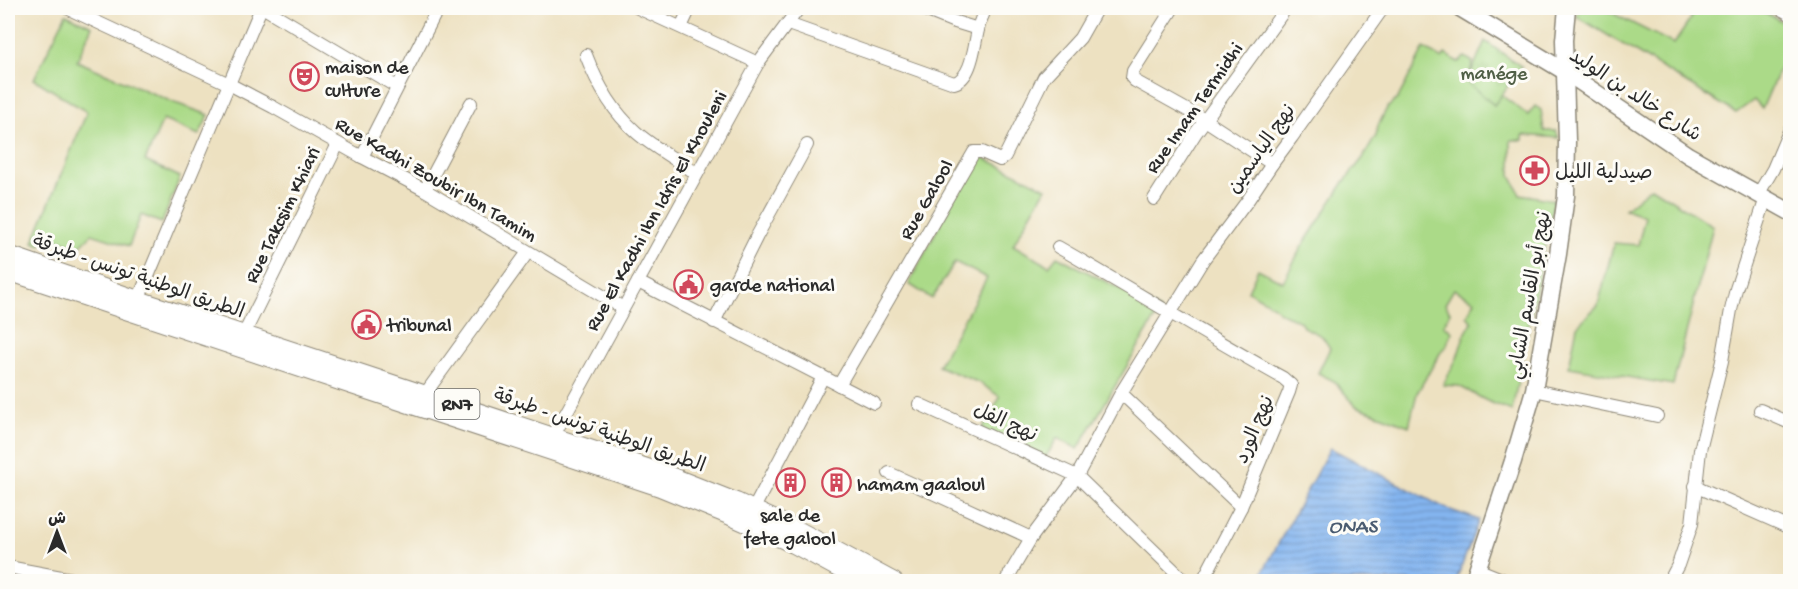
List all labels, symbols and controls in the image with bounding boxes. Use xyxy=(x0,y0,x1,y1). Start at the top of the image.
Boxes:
street label: Rue Imam Termidhi xyxy=(1142,39,1250,179)
street label: شارع خالد بن الوليد xyxy=(1564,45,1705,148)
place label: maison de culture xyxy=(325,58,409,104)
theatre icon: maison de culture xyxy=(288,61,320,93)
park label: manége xyxy=(1461,64,1528,87)
street label: Rue El Kadhi Ibn Idris El Khouleni xyxy=(582,87,734,336)
street label: نهج الياسمين xyxy=(1223,100,1302,199)
street label: Rue Kadhi Zoubir Ibn Tamim xyxy=(330,114,540,248)
street label: Rue Takcsim Khiari xyxy=(241,144,327,287)
pharmacy icon: صيدلية الليل xyxy=(1518,155,1550,187)
street label: Rue Galool xyxy=(896,157,960,245)
place label: صيدلية الليل xyxy=(1555,162,1653,186)
street label: نهج أبو القاسم الشابي xyxy=(1502,209,1561,382)
street label: الطريق الوطنية تونس - طبرقة xyxy=(29,230,247,325)
public building icon: garde national xyxy=(673,268,705,300)
place label: garde national xyxy=(710,276,835,299)
public building icon: tribunal xyxy=(350,308,382,340)
place label: tribunal xyxy=(385,316,452,339)
street label: الطريق الوطنية تونس - طبرقة xyxy=(490,384,708,479)
road number: RN7 xyxy=(434,389,480,419)
street label: نهج الورد xyxy=(1231,392,1281,468)
street label: نهج الفل xyxy=(969,399,1041,448)
building icon: sale de fete galool xyxy=(774,467,806,499)
building icon: hamam gaaloul xyxy=(820,467,852,499)
place label: hamam gaaloul xyxy=(857,475,985,498)
north arrow xyxy=(27,502,87,562)
place label: sale de fete galool xyxy=(743,506,836,552)
text: ش xyxy=(48,511,66,530)
water label: ONAS xyxy=(1329,516,1378,541)

